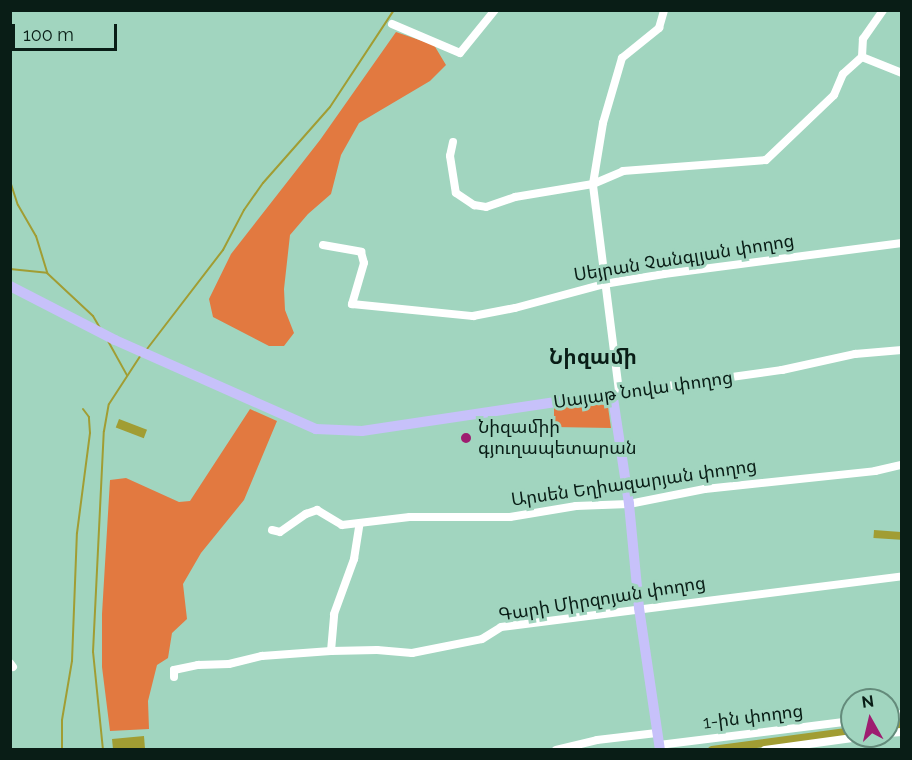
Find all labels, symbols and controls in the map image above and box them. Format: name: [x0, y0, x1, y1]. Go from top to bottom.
scale bar: [15, 12, 120, 50]
text: 100 m: [23, 24, 74, 45]
street label: Սեյրան Չանգլյան փողոց: [572, 230, 796, 286]
district label: Նիզամի: [549, 344, 637, 370]
street label: Սայաթ Նովա փողոց: [552, 367, 734, 413]
place label: Նիզամիի գյուղապետարան: [478, 417, 637, 460]
marker: Նիզամիի գյուղապետարան: [459, 431, 473, 445]
street label: Արսեն Եղիազարյան փողոց: [510, 455, 758, 511]
street label: Գարի Միրզոյան փողոց: [497, 572, 707, 626]
north arrow: [840, 688, 900, 748]
text: N: [860, 691, 875, 712]
street label: 1-ին փողոց: [702, 700, 804, 734]

